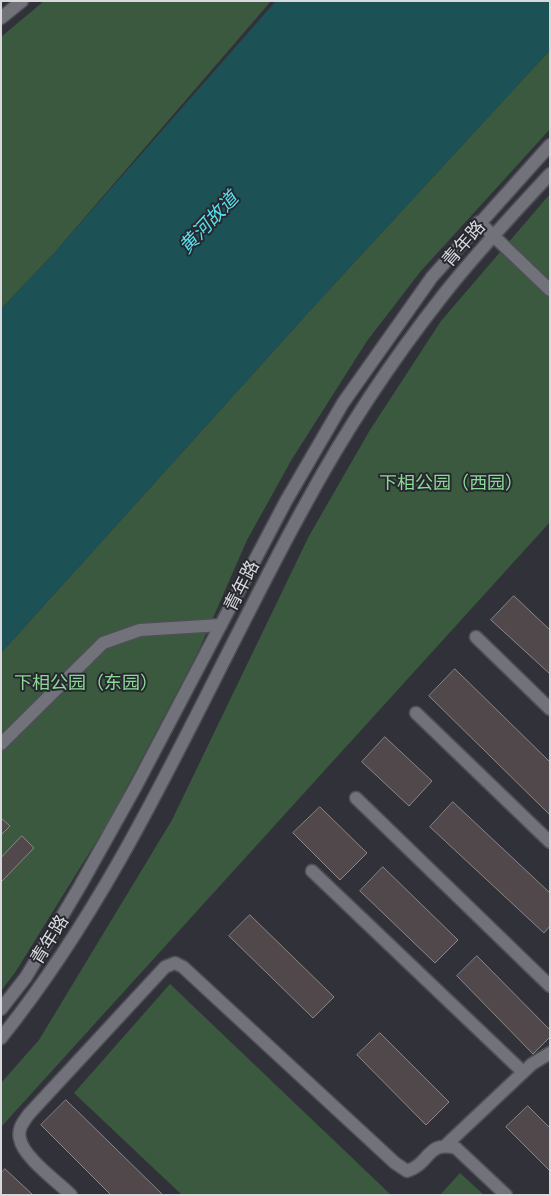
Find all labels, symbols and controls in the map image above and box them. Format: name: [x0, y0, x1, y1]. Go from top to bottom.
water label: 黄河故道: [175, 187, 243, 259]
street label: 青年路: [438, 217, 490, 271]
park label: 下相公园（西园）: [379, 473, 523, 495]
street label: 青年路: [220, 557, 264, 615]
park label: 下相公园（东园）: [14, 673, 158, 695]
street label: 青年路: [27, 911, 73, 969]

